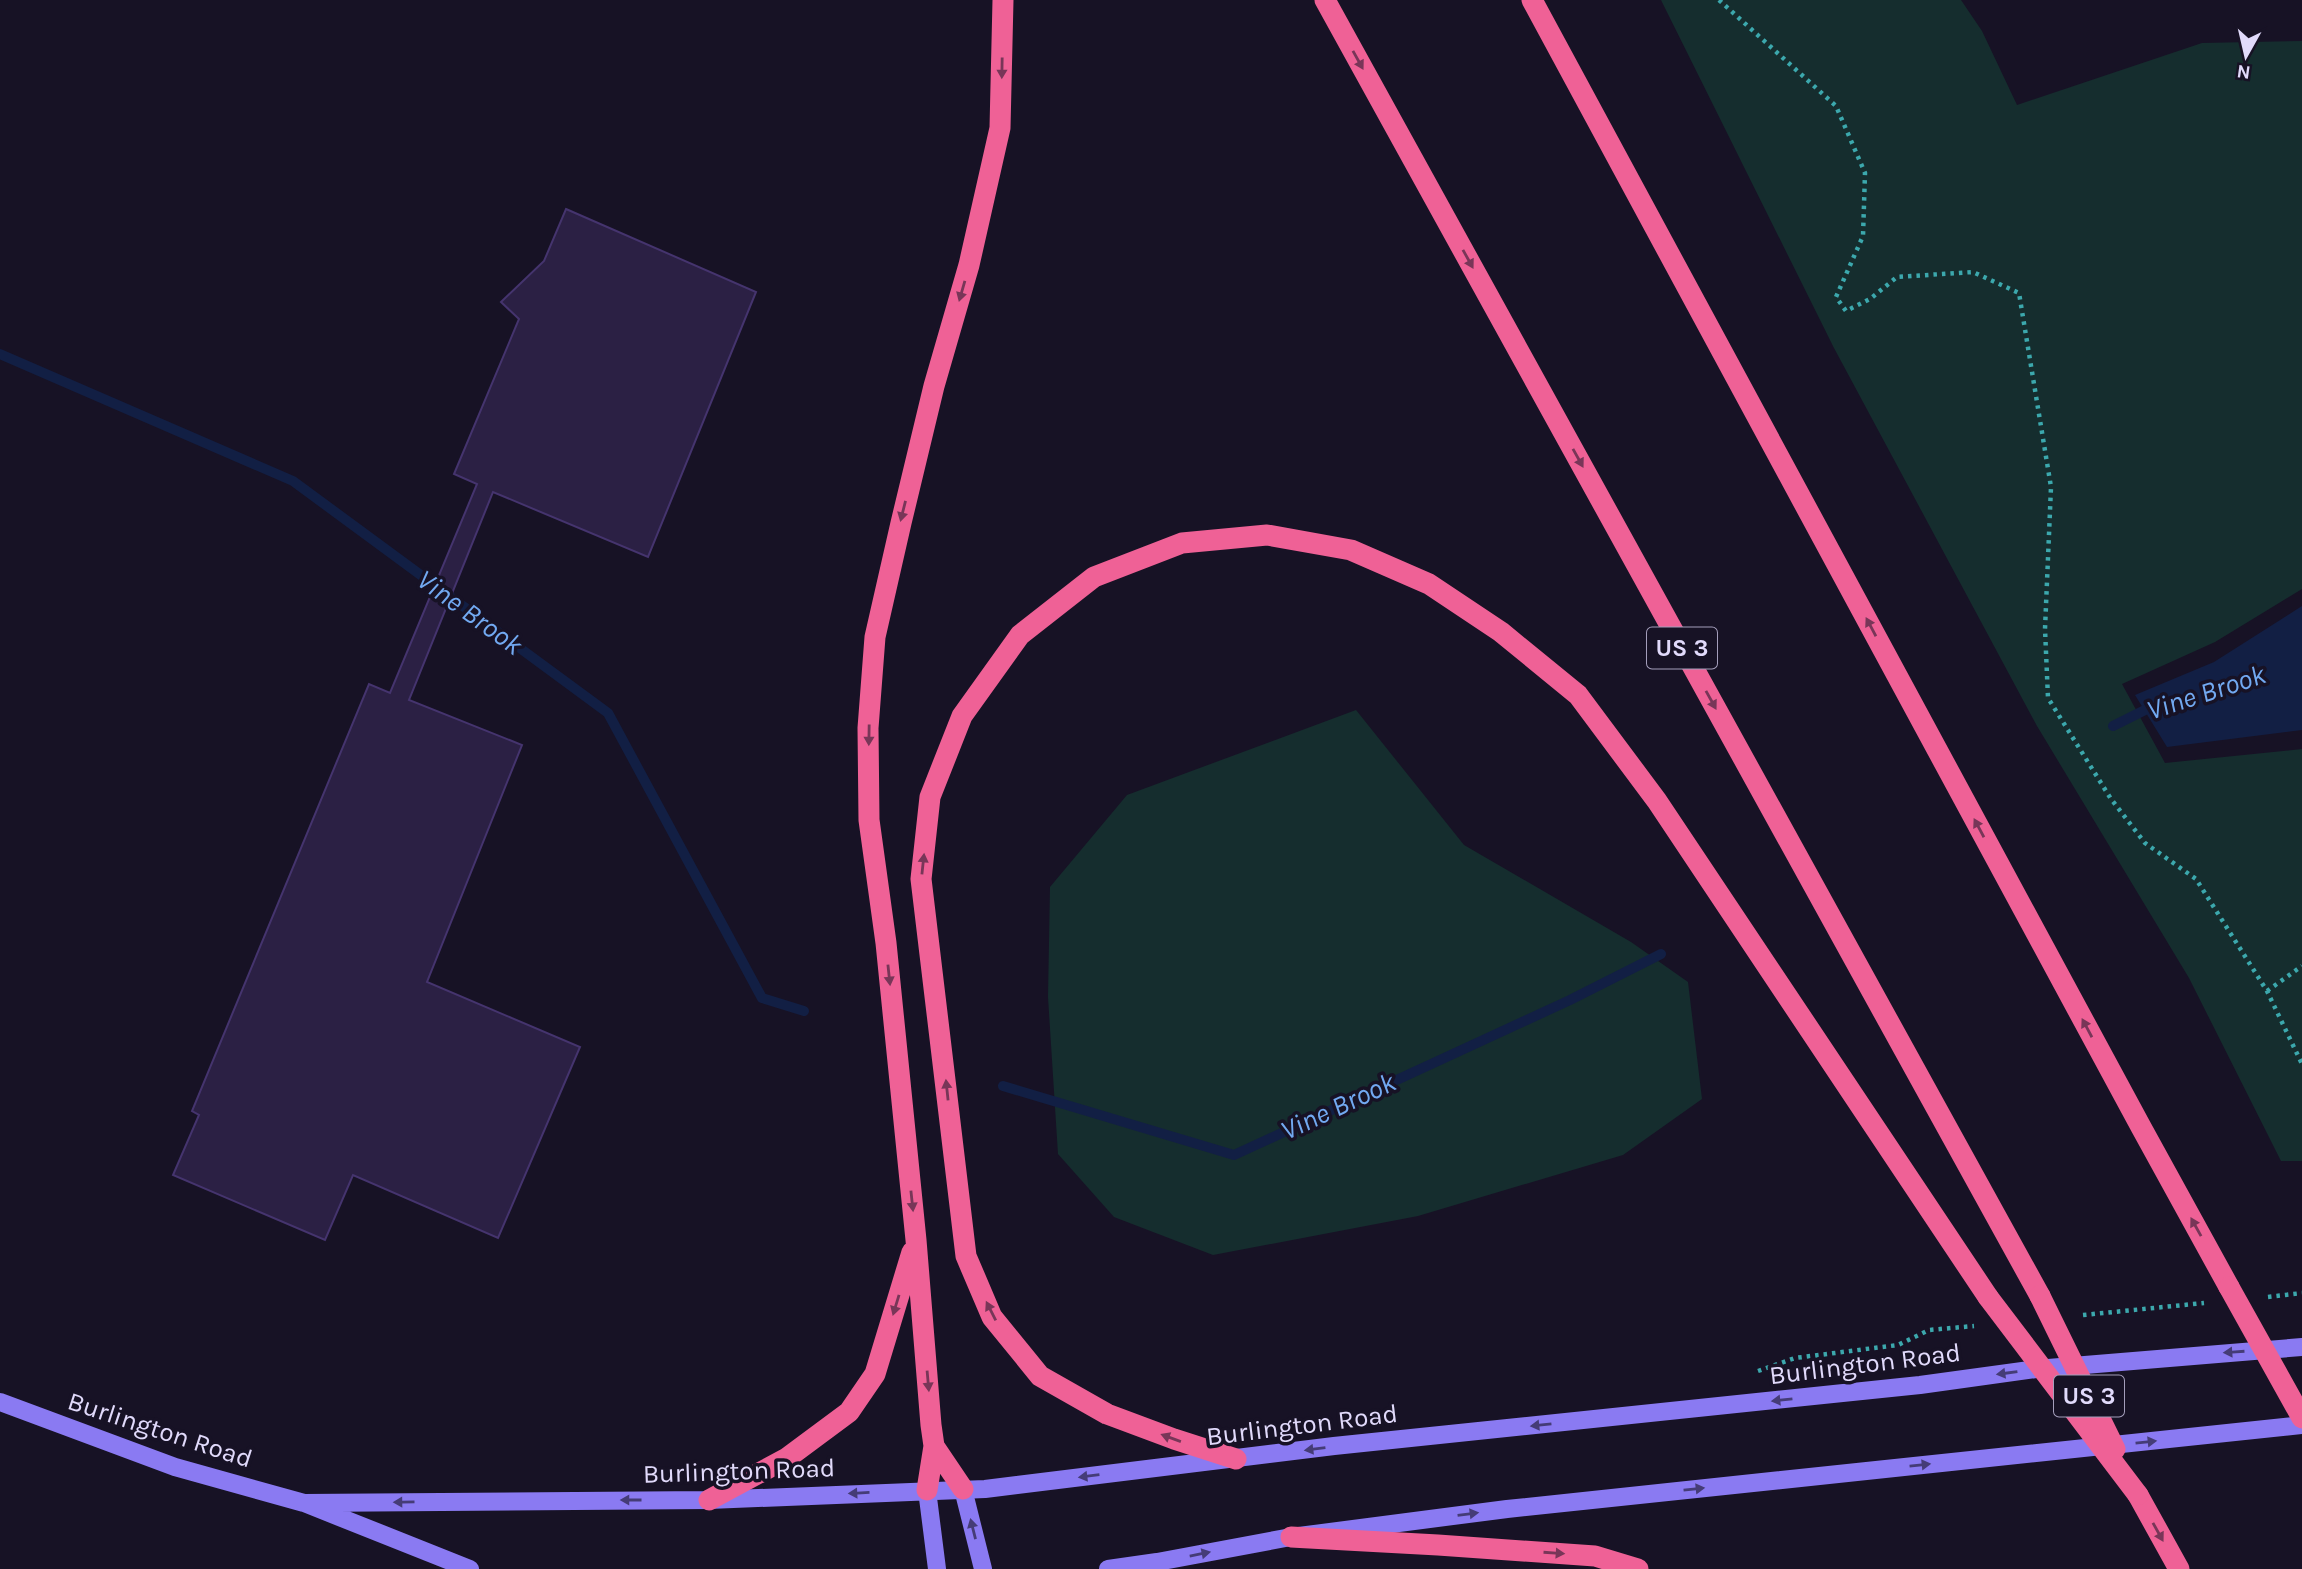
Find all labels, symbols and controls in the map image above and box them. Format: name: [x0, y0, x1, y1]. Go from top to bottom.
north arrow: [2211, 21, 2281, 91]
one-way arrow: [1352, 50, 1364, 69]
one-way arrow: [996, 57, 1007, 79]
text: N: [2235, 60, 2252, 84]
one-way arrow: [1462, 249, 1474, 269]
one-way arrow: [956, 281, 966, 302]
one-way arrow: [1572, 448, 1584, 468]
one-way arrow: [897, 500, 908, 522]
water label: Vine Brook: [411, 563, 530, 662]
one-way arrow: [1865, 618, 1877, 637]
road number: US 3: [1647, 628, 1717, 668]
water label: Vine Brook: [2142, 657, 2270, 727]
one-way arrow: [1705, 691, 1717, 710]
one-way arrow: [863, 724, 874, 746]
one-way arrow: [1973, 818, 1985, 837]
one-way arrow: [917, 853, 928, 875]
one-way arrow: [884, 964, 895, 986]
one-way arrow: [2081, 1018, 2093, 1038]
water label: Vine Brook: [1275, 1065, 1401, 1147]
one-way arrow: [942, 1079, 953, 1101]
one-way arrow: [907, 1190, 918, 1212]
one-way arrow: [2190, 1218, 2202, 1237]
one-way arrow: [890, 1295, 900, 1316]
one-way arrow: [985, 1301, 996, 1321]
street label: Burlington Road: [1768, 1337, 1962, 1391]
one-way arrow: [2223, 1347, 2245, 1358]
one-way arrow: [1996, 1368, 2018, 1379]
one-way arrow: [923, 1370, 934, 1392]
road number: US 3: [2054, 1376, 2124, 1416]
street label: Burlington Road: [64, 1386, 256, 1474]
one-way arrow: [1770, 1395, 1792, 1406]
street label: Burlington Road: [1205, 1398, 1399, 1452]
one-way arrow: [1530, 1420, 1552, 1431]
one-way arrow: [1161, 1432, 1182, 1443]
one-way arrow: [2136, 1436, 2158, 1447]
one-way arrow: [1304, 1443, 1326, 1454]
street label: Burlington Road: [642, 1452, 836, 1490]
one-way arrow: [1909, 1460, 1931, 1471]
one-way arrow: [1078, 1471, 1100, 1482]
one-way arrow: [1683, 1483, 1705, 1494]
one-way arrow: [847, 1488, 869, 1499]
one-way arrow: [620, 1495, 642, 1506]
one-way arrow: [393, 1496, 415, 1508]
one-way arrow: [1457, 1508, 1479, 1519]
one-way arrow: [967, 1518, 978, 1540]
one-way arrow: [2153, 1522, 2164, 1542]
one-way arrow: [1544, 1548, 1566, 1559]
one-way arrow: [1189, 1549, 1211, 1560]

